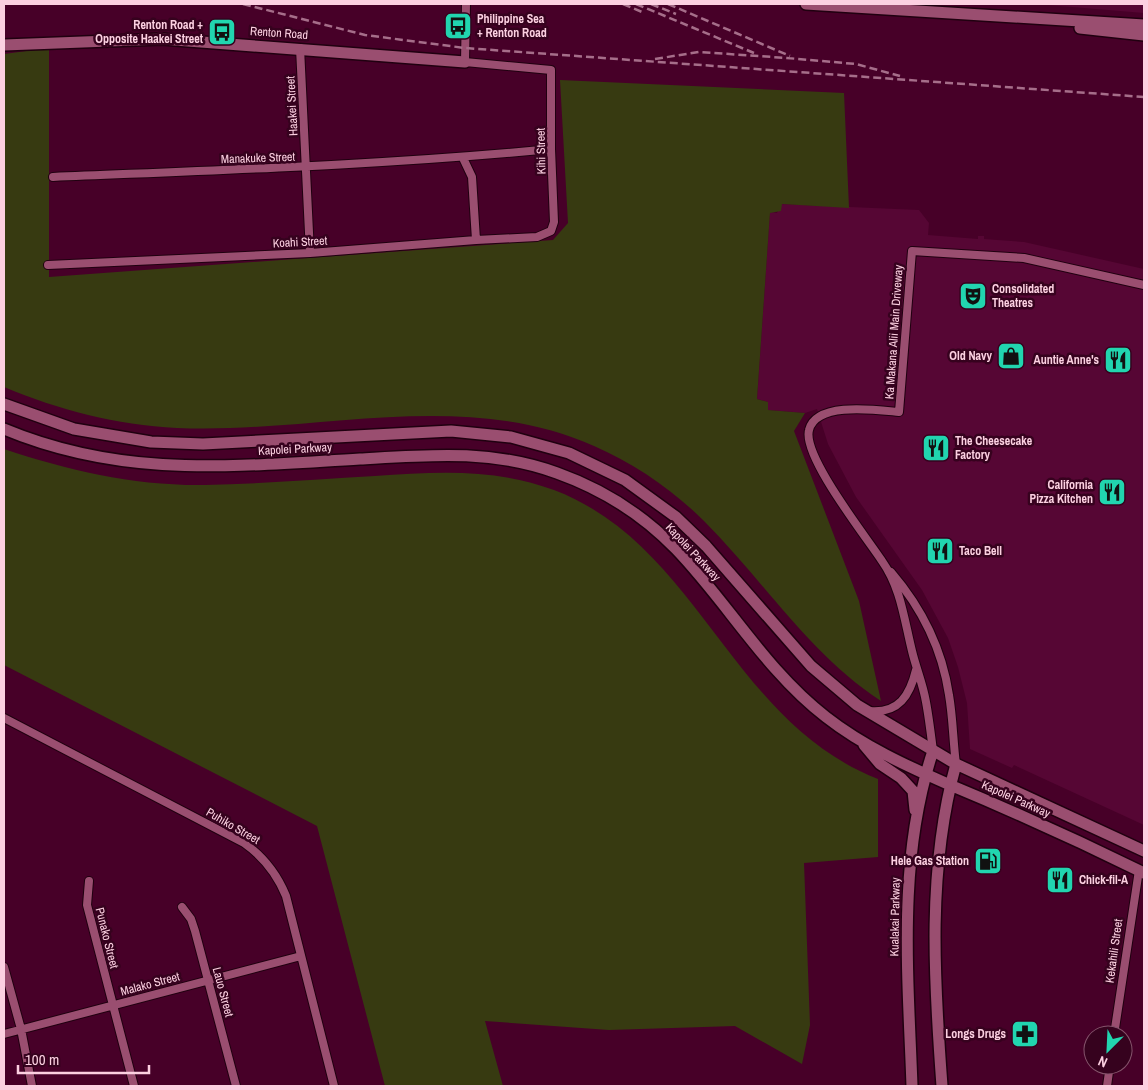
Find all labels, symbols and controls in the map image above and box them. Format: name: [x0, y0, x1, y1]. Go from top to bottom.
bus stop icon: Philippine Sea + Renton Road: [443, 11, 473, 41]
place label: Philippine Sea + Renton Road: [477, 11, 547, 41]
place label: Renton Road + Opposite Haakei Street: [95, 17, 204, 47]
bus stop icon: Renton Road + Opposite Haakei Street: [207, 17, 237, 47]
street label: Renton Road: [250, 23, 308, 43]
street label: Haakei Street: [282, 75, 302, 136]
street label: Kihi Street: [533, 127, 549, 174]
street label: Manakuke Street: [221, 149, 296, 167]
street label: Koahi Street: [272, 233, 328, 251]
street label: Ka Makana Alii Main Driveway: [881, 264, 907, 400]
theatre icon: Consolidated Theatres: [958, 281, 988, 311]
place label: Consolidated Theatres: [992, 281, 1054, 311]
shop icon: Old Navy: [996, 341, 1026, 371]
restaurant icon: Auntie Anne's: [1103, 345, 1133, 375]
place label: Old Navy: [949, 348, 993, 364]
place label: Auntie Anne's: [1034, 352, 1100, 368]
restaurant icon: The Cheesecake Factory: [921, 433, 951, 463]
place label: The Cheesecake Factory: [955, 433, 1033, 463]
street label: Kapolei Parkway: [258, 439, 332, 459]
place label: California Pizza Kitchen: [1030, 477, 1094, 507]
restaurant icon: California Pizza Kitchen: [1097, 477, 1127, 507]
street label: Kapolei Parkway: [662, 520, 724, 585]
restaurant icon: Taco Bell: [925, 536, 955, 566]
place label: Taco Bell: [959, 543, 1002, 559]
street label: Kapolei Parkway: [979, 777, 1053, 821]
street label: Puhiko Street: [203, 804, 263, 848]
fuel station icon: Hele Gas Station: [973, 846, 1003, 876]
place label: Hele Gas Station: [891, 853, 969, 869]
restaurant icon: Chick-fil-A: [1045, 865, 1075, 895]
place label: Chick-fil-A: [1079, 872, 1129, 888]
street label: Kualakai Parkway: [886, 877, 904, 957]
street label: Punako Street: [92, 906, 122, 970]
street label: Kekahili Street: [1102, 918, 1126, 984]
street label: Lauo Street: [209, 965, 237, 1019]
street label: Malako Street: [119, 968, 182, 1000]
pharmacy icon: Longs Drugs: [1010, 1019, 1040, 1049]
north arrow: [1083, 1025, 1133, 1075]
place label: Longs Drugs: [945, 1026, 1007, 1042]
scale bar: [18, 1042, 149, 1074]
text: 100 m: [25, 1049, 59, 1070]
text: N: [1095, 1052, 1110, 1072]

